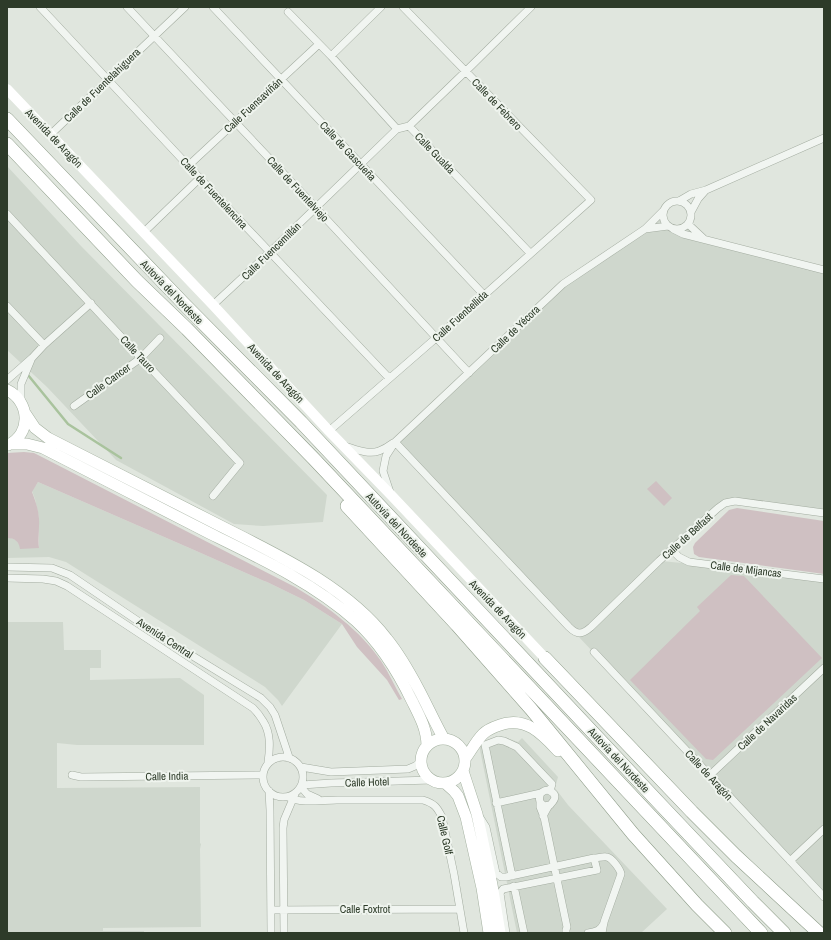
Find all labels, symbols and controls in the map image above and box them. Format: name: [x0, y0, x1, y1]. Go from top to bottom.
street label: Calle de Fuentelahiguera: [61, 45, 143, 125]
street label: Calle Fuensaviñán: [221, 74, 285, 136]
street label: Calle de Febrero: [469, 75, 525, 133]
street label: Avenida de Aragón: [22, 105, 86, 170]
street label: Calle de Gascueña: [317, 118, 379, 184]
street label: Calle Gualda: [412, 129, 458, 177]
street label: Calle de Fuentelviejo: [264, 153, 332, 225]
street label: Calle de Fuentelencina: [177, 154, 251, 232]
street label: Calle Fuencemillán: [238, 219, 304, 283]
street label: Autovía del Nordeste: [137, 256, 206, 327]
street label: Calle Fuenbellida: [429, 287, 491, 345]
street label: Calle de Yécora: [487, 302, 543, 356]
street label: Calle Tauro: [117, 333, 159, 375]
street label: Avenida de Aragón: [244, 339, 307, 406]
street label: Calle Cancer: [83, 360, 133, 402]
street label: Autovía del Nordeste: [362, 489, 431, 561]
street label: Calle de Belfast: [659, 509, 716, 562]
street label: Calle de Mijancas: [710, 558, 783, 580]
street label: Avenida de Aragón: [466, 576, 530, 641]
street label: Avenida Central: [133, 614, 196, 661]
street label: Calle de Navaridas: [734, 690, 800, 753]
street label: Autovía del Nordeste: [584, 724, 653, 796]
street label: Calle de Aragón: [682, 747, 736, 803]
street label: Calle India: [145, 769, 189, 783]
street label: Calle Hotel: [345, 774, 389, 790]
street label: Calle Golf: [434, 814, 456, 856]
street label: Calle Foxtrot: [340, 902, 391, 916]

